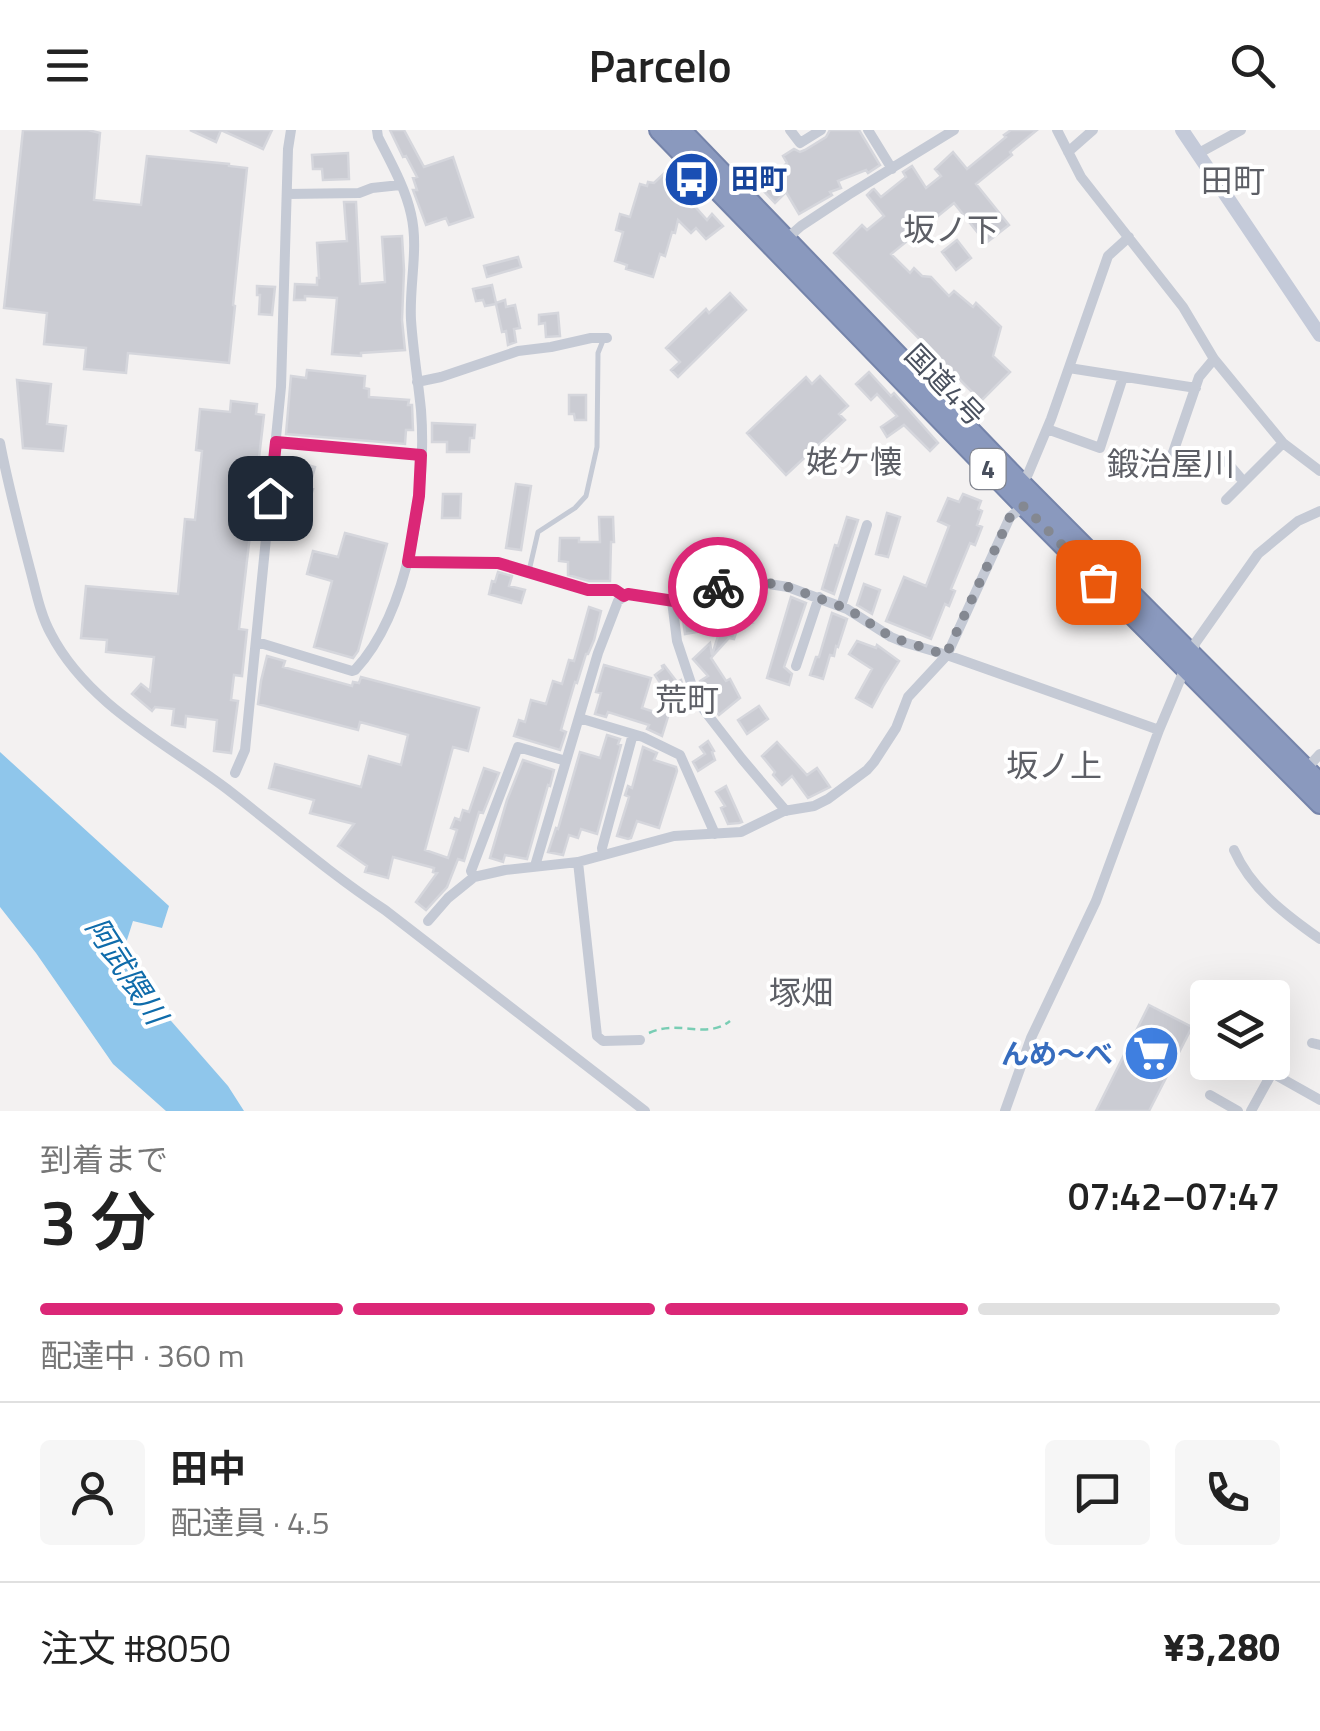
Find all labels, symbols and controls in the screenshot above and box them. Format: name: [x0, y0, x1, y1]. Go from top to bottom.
text: Parcelo: [588, 31, 732, 99]
icon: menu: [40, 38, 95, 93]
icon: search: [1225, 38, 1280, 93]
bus stop icon: 田町: [662, 149, 722, 209]
district label: 田町: [1201, 156, 1265, 204]
place label: 田町: [731, 157, 787, 200]
district label: 坂ノ下: [903, 205, 999, 253]
street label: 国道4号: [895, 334, 995, 435]
district label: 姥ケ懐: [806, 437, 902, 485]
district label: 鍛治屋川: [1107, 439, 1235, 487]
road number: 4: [970, 449, 1006, 489]
pin: [228, 456, 313, 541]
icon: home: [243, 471, 298, 526]
courier: [668, 537, 768, 637]
pin: [1056, 540, 1141, 625]
icon: bag: [1071, 555, 1126, 610]
icon: bike: [691, 560, 746, 615]
district label: 荒町: [655, 675, 719, 723]
district label: 坂ノ上: [1006, 741, 1102, 789]
water label: 阿武隈川: [75, 908, 180, 1036]
district label: 塚畑: [769, 968, 833, 1016]
map controls: [1190, 980, 1290, 1080]
button: layers: [1190, 980, 1290, 1080]
supermarket icon: んめ～べ: [1122, 1024, 1182, 1084]
place label: んめ～べ: [1001, 1032, 1113, 1075]
text: 到着まで: [40, 1135, 168, 1183]
text: 07:42–07:47: [1068, 1167, 1280, 1225]
text: 3 分: [40, 1171, 156, 1270]
text: 配達中 · 360 m: [40, 1331, 245, 1379]
text: 田中: [170, 1439, 246, 1497]
button: person: [40, 1440, 145, 1545]
button: chat: [1045, 1440, 1150, 1545]
button: phone: [1175, 1440, 1280, 1545]
text: 配達員 · 4.5: [170, 1498, 330, 1546]
text: ¥3,280: [1164, 1618, 1280, 1676]
text: 注文 #8050: [40, 1619, 231, 1677]

